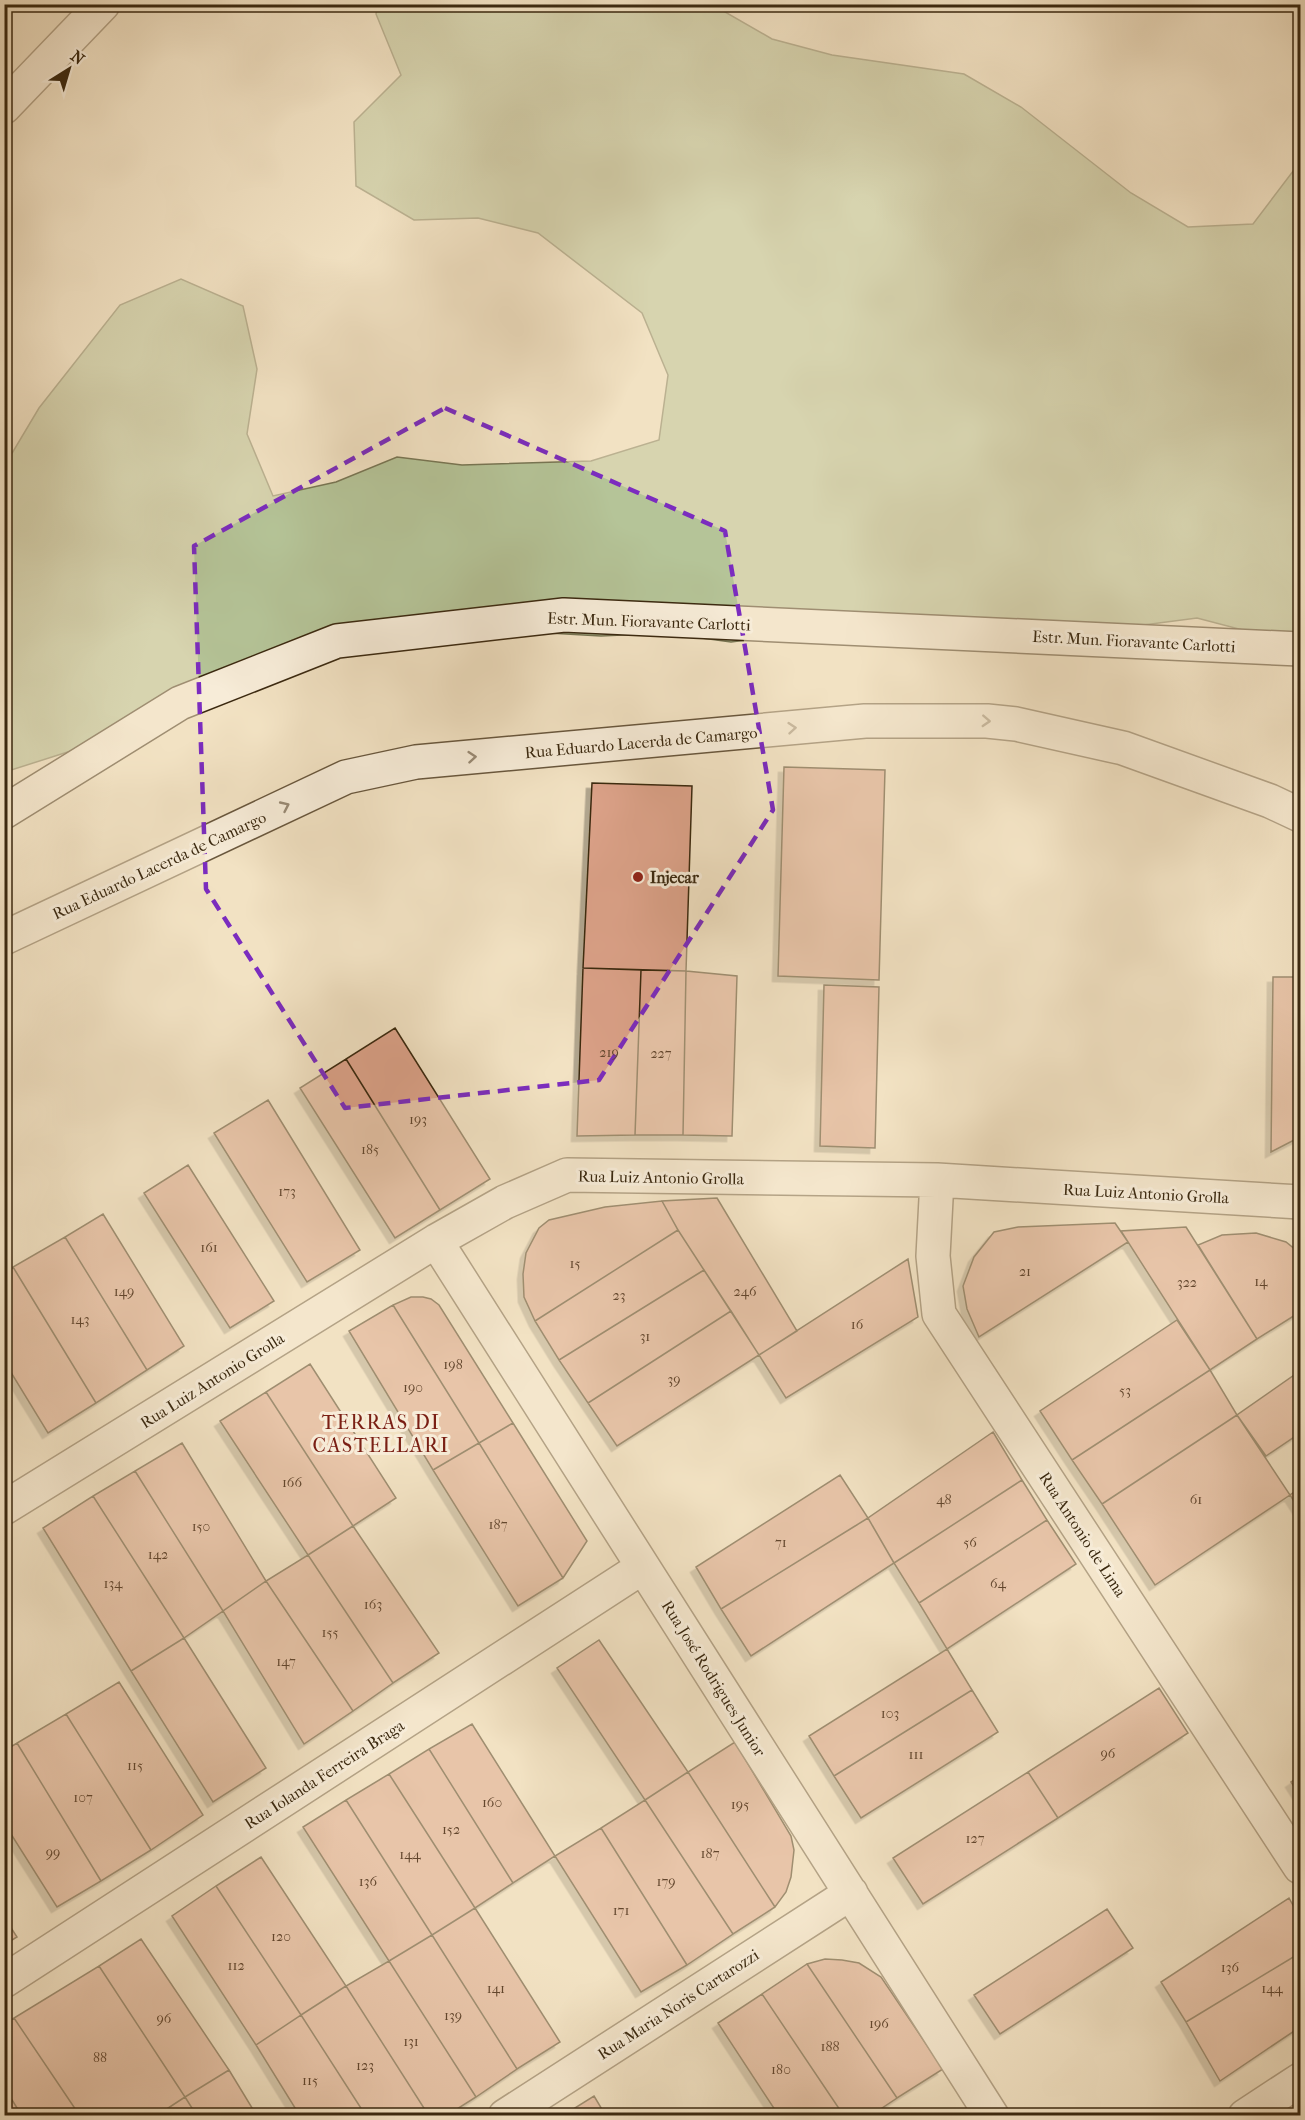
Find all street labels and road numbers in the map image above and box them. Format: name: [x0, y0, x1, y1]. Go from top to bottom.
street label: Estr. Mun. Fioravante Carlotti: [547, 608, 751, 635]
street label: Estr. Mun. Fioravante Carlotti: [1032, 627, 1236, 656]
street label: Rua Eduardo Lacerda de Camargo: [524, 723, 758, 762]
street label: Rua Eduardo Lacerda de Camargo: [49, 808, 269, 923]
street label: Rua Luiz Antonio Grolla: [578, 1167, 745, 1188]
street label: Rua Luiz Antonio Grolla: [1063, 1180, 1230, 1207]
street label: Rua Luiz Antonio Grolla: [137, 1328, 288, 1432]
street label: Rua Antonio de Lima: [1035, 1468, 1130, 1601]
street label: Rua José Rodrigues Junior: [658, 1597, 770, 1760]
street label: Rua Iolanda Ferreira Braga: [241, 1715, 408, 1833]
street label: Rua Maria Noris Cartarozzi: [594, 1945, 763, 2064]

